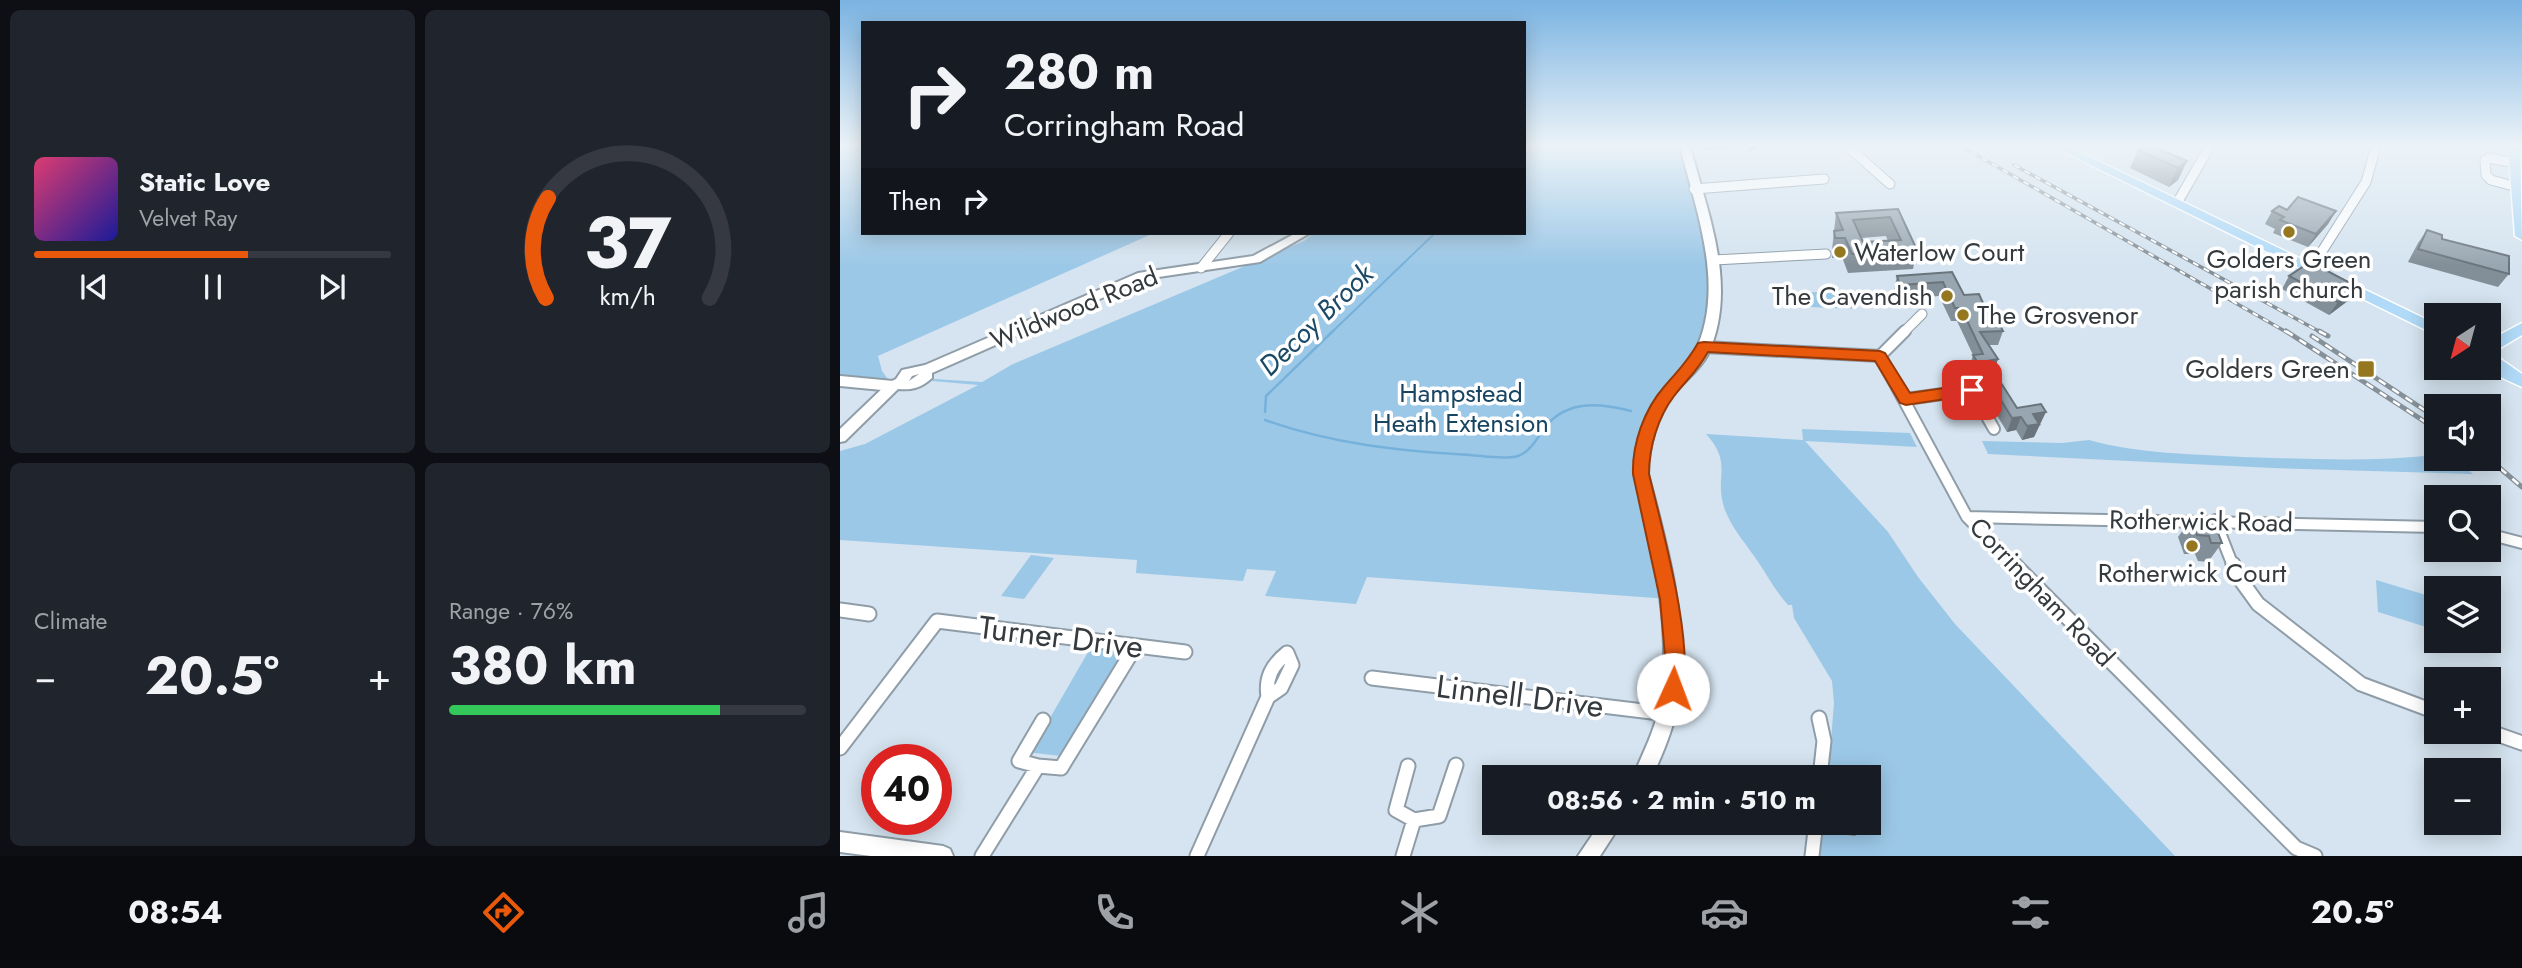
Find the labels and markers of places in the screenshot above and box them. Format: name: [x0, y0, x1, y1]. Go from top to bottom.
marker: Golders Green parish church: [2281, 224, 2297, 240]
place label: Waterlow Court: [1854, 233, 2025, 271]
place label: Golders Green parish church: [2207, 240, 2371, 308]
marker: Waterlow Court: [1832, 244, 1848, 260]
place label: The Cavendish: [1772, 277, 1933, 315]
marker: The Cavendish: [1939, 288, 1955, 304]
place label: The Grosvenor: [1977, 296, 2138, 334]
marker: The Grosvenor: [1955, 307, 1971, 323]
place label: Golders Green: [2185, 350, 2350, 388]
marker: Golders Green: [2356, 359, 2376, 379]
pin: [1942, 360, 2002, 420]
marker: Rotherwick Court: [2184, 538, 2200, 554]
place label: Rotherwick Court: [2098, 554, 2287, 592]

